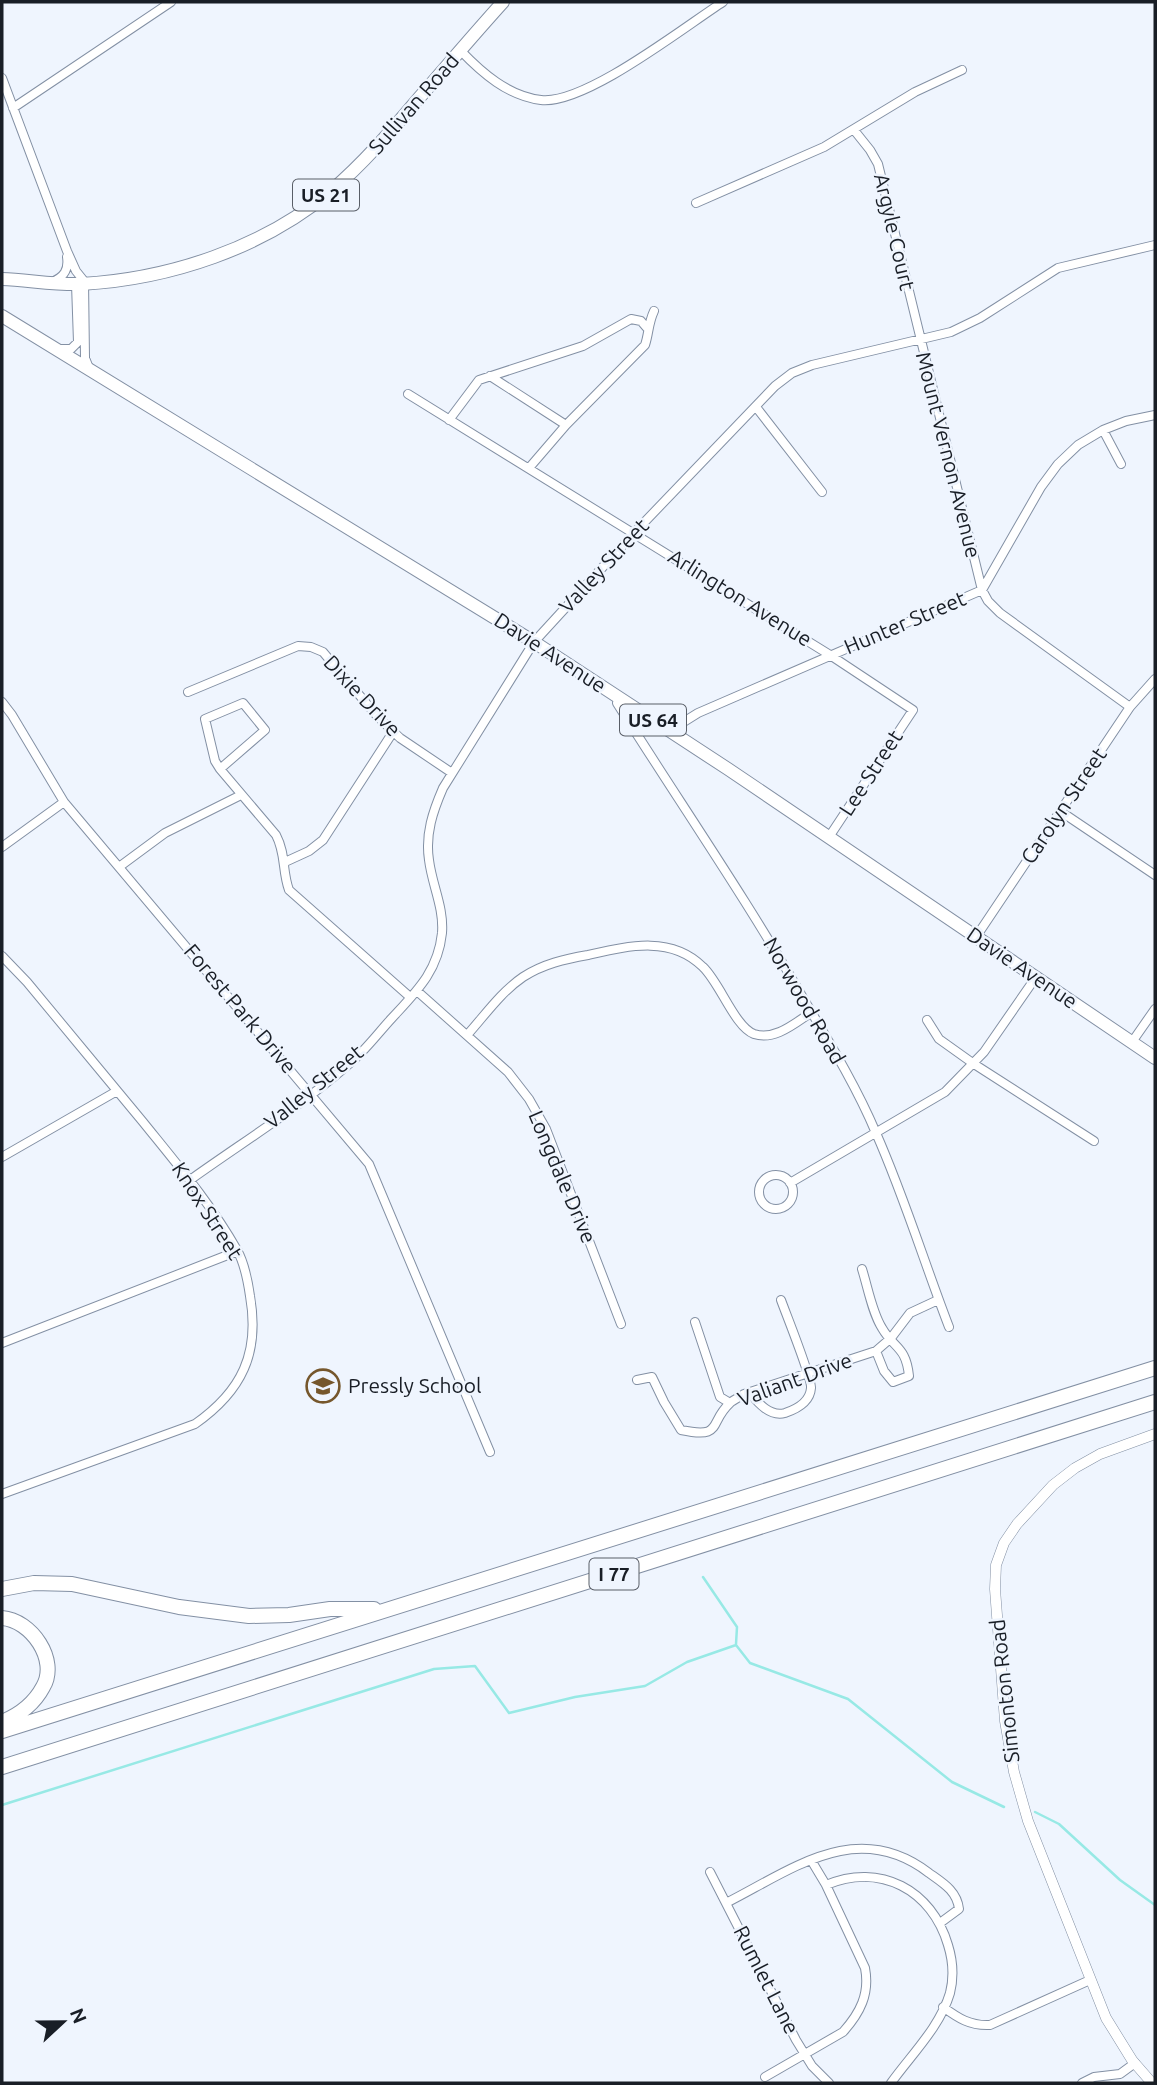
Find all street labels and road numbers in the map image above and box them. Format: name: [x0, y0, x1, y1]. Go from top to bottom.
street label: Sullivan Road: [363, 48, 463, 158]
street label: Argyle Court: [870, 171, 920, 292]
road number: US 21: [293, 180, 359, 210]
street label: Mount Vernon Avenue: [912, 349, 986, 560]
street label: Valley Street: [554, 513, 653, 617]
street label: Arlington Avenue: [664, 543, 817, 651]
street label: Hunter Street: [840, 586, 969, 658]
street label: Davie Avenue: [490, 607, 611, 697]
street label: Dixie Drive: [319, 650, 406, 741]
road number: US 64: [620, 705, 686, 736]
street label: Lee Street: [834, 725, 907, 820]
street label: Carolyn Street: [1015, 743, 1111, 868]
street label: Davie Avenue: [963, 921, 1082, 1013]
street label: Norwood Road: [759, 933, 851, 1068]
street label: Forest Park Drive: [180, 939, 302, 1078]
street label: Valley Street: [259, 1039, 368, 1133]
street label: Longdale Drive: [524, 1107, 602, 1247]
street label: Knox Street: [168, 1157, 248, 1263]
street label: Valiant Drive: [734, 1347, 855, 1411]
road number: I 77: [590, 1558, 638, 1590]
street label: Simonton Road: [985, 1618, 1023, 1764]
street label: Rumlet Lane: [729, 1921, 804, 2038]

